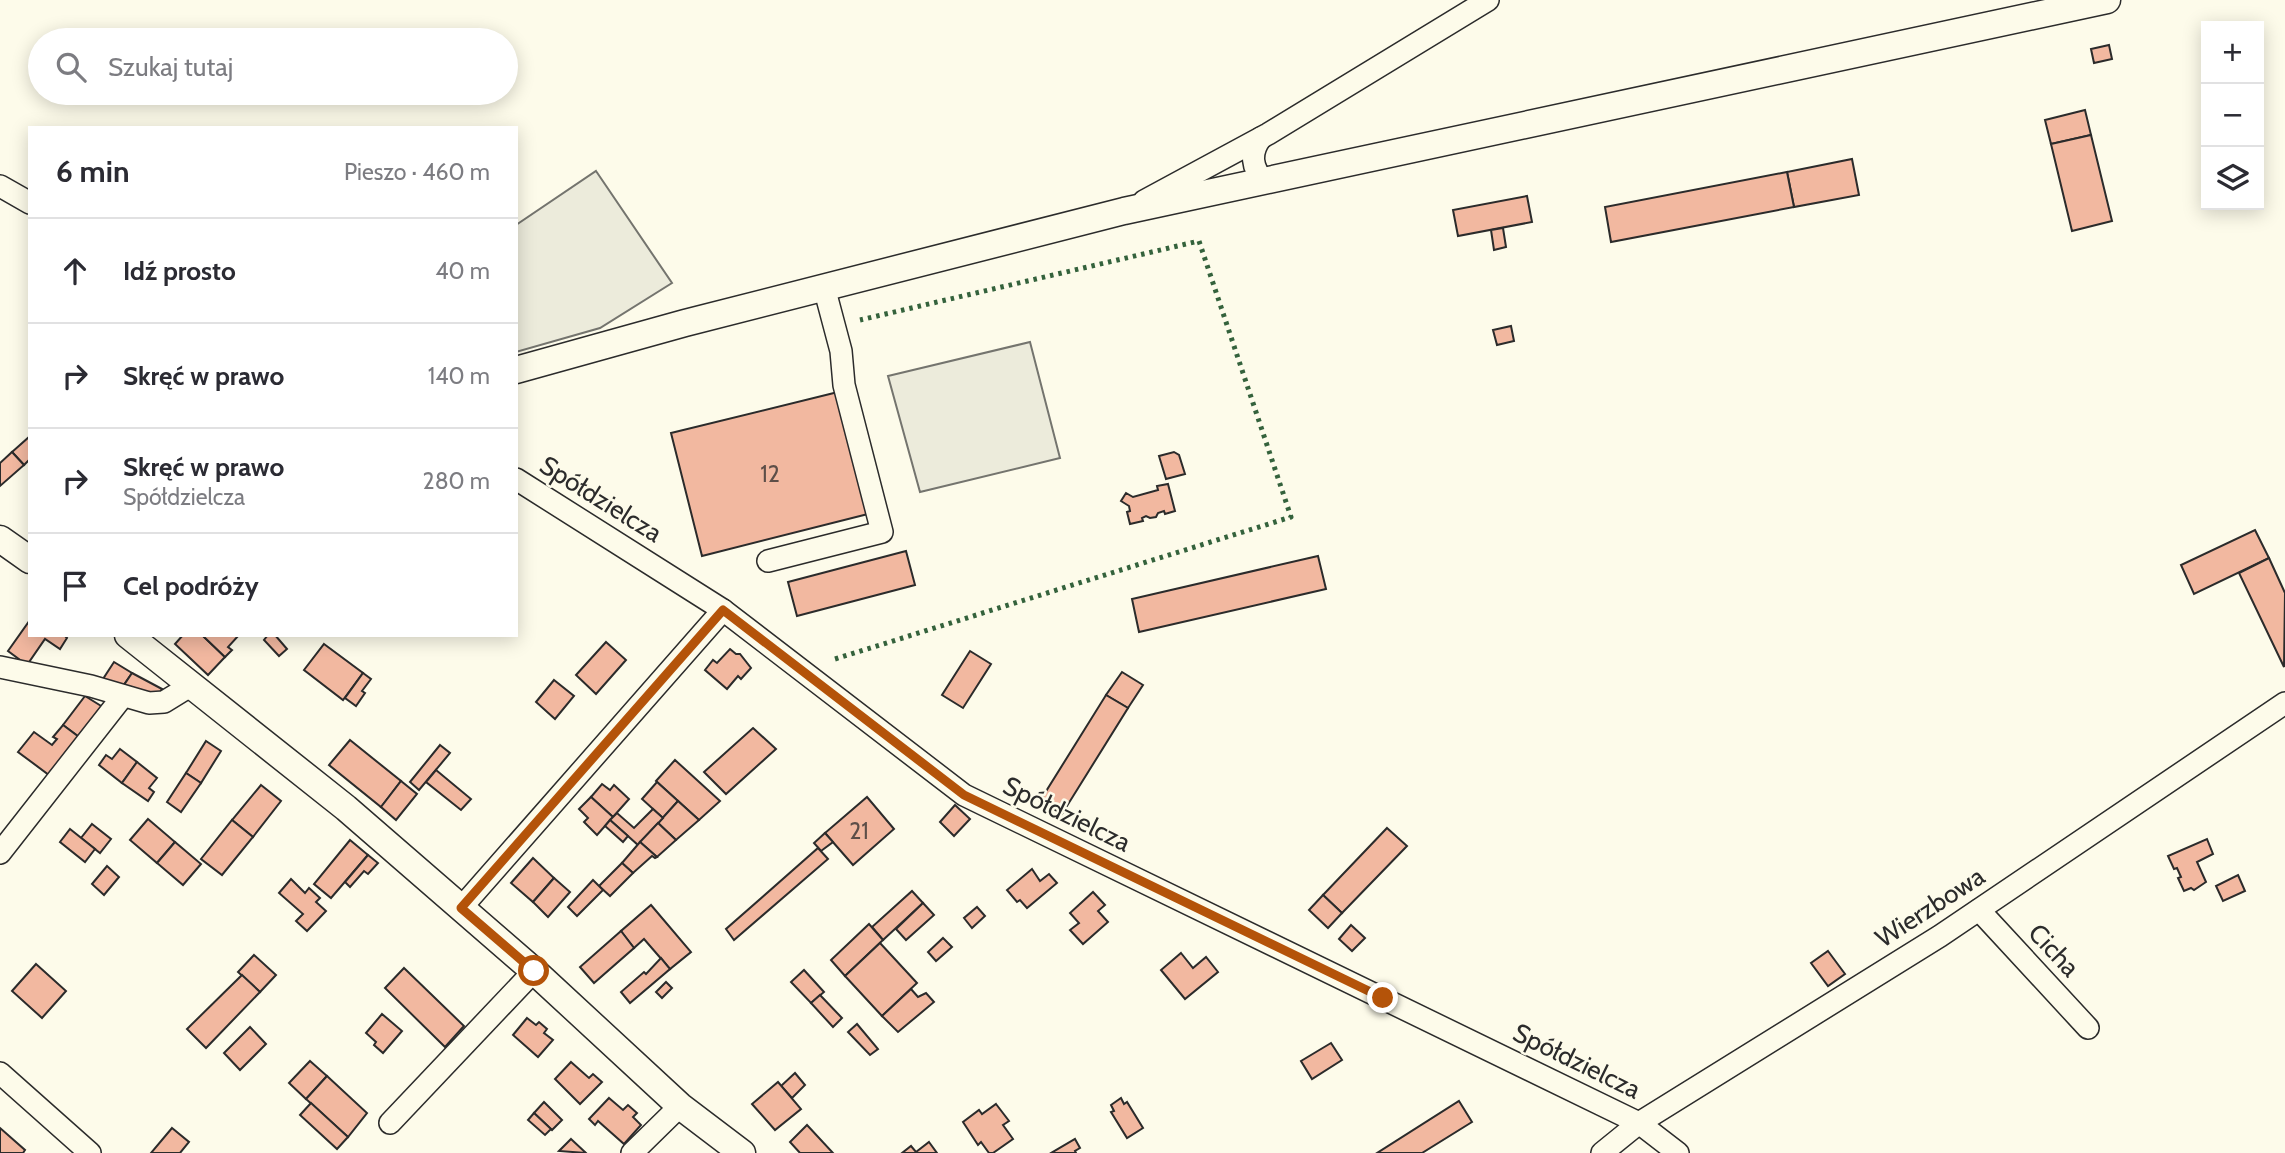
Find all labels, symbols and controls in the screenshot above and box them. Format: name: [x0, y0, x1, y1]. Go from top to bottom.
map controls: [2201, 21, 2264, 210]
button: +: [2201, 21, 2264, 84]
search box: [28, 28, 518, 105]
icon: search: [52, 48, 90, 86]
text: Szukaj tutaj: [108, 51, 233, 83]
button: −: [2201, 84, 2264, 147]
button: layers: [2201, 147, 2264, 210]
text: 6 min: [56, 153, 129, 190]
text: Pieszo · 460 m: [344, 158, 490, 186]
icon: ahead: [56, 252, 94, 290]
text: Idź prosto: [123, 255, 236, 287]
text: 40 m: [435, 257, 490, 285]
icon: right: [56, 357, 94, 395]
text: Skręć w prawo: [123, 360, 284, 392]
text: 140 m: [428, 362, 490, 390]
street label: Spółdzielcza: [534, 449, 668, 549]
text: Skręć w prawo: [123, 451, 284, 483]
house number: 12: [760, 460, 780, 488]
icon: right: [56, 462, 94, 500]
text: 280 m: [423, 467, 490, 495]
text: Spółdzielcza: [123, 483, 245, 511]
icon: arrive: [56, 567, 94, 605]
text: Cel podróży: [123, 570, 259, 602]
street label: Spółdzielcza: [998, 769, 1136, 859]
house number: 21: [849, 817, 869, 845]
street label: Wierzbowa: [1869, 860, 1991, 954]
street label: Cicha: [2022, 917, 2087, 983]
route start: [518, 955, 549, 986]
route end: [1367, 982, 1398, 1013]
street label: Spółdzielcza: [1508, 1016, 1646, 1106]

